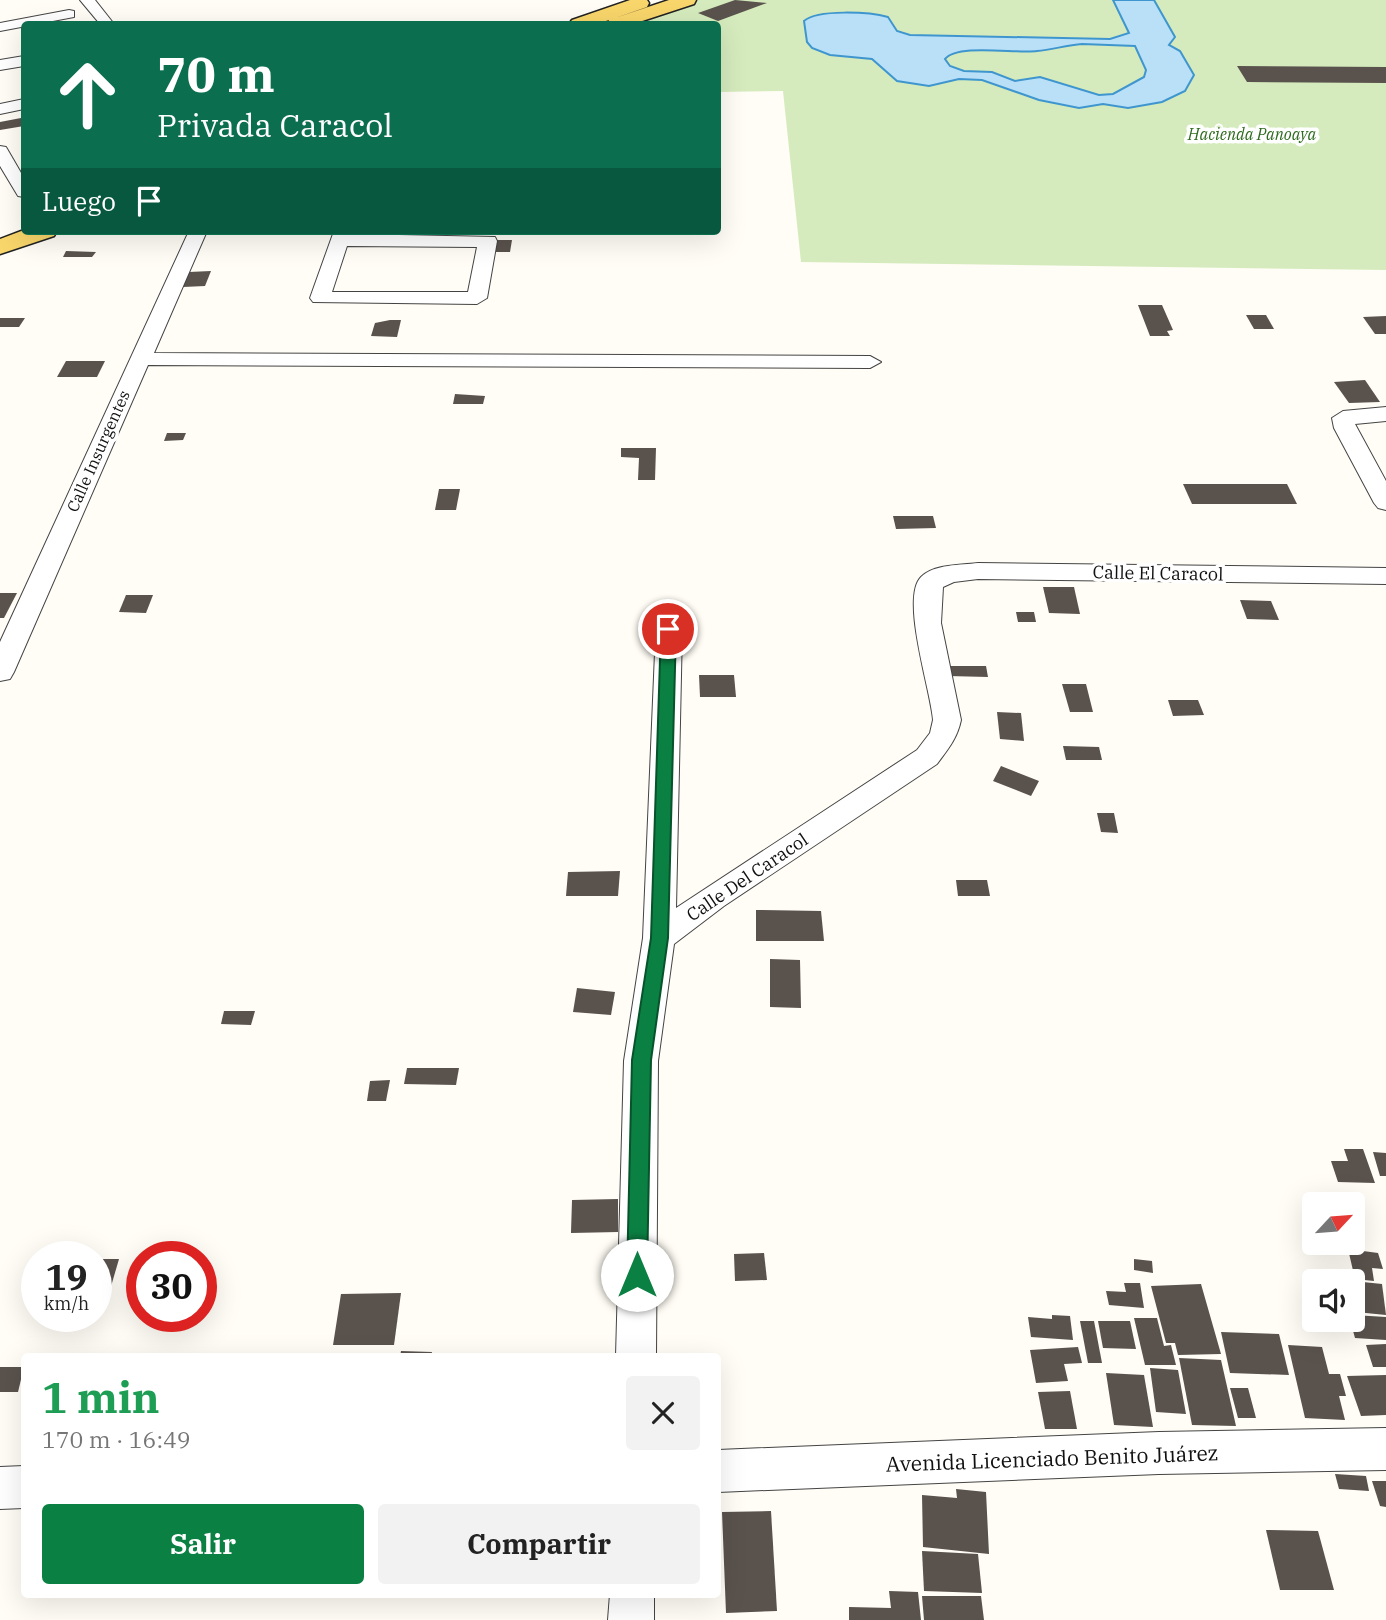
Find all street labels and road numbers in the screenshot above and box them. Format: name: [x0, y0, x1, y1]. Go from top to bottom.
street label: Calle Insurgentes: [62, 387, 134, 515]
street label: Calle El Caracol: [1092, 560, 1224, 586]
street label: Calle Del Caracol: [682, 828, 812, 926]
street label: Avenida Licenciado Benito Juárez: [885, 1438, 1219, 1478]

